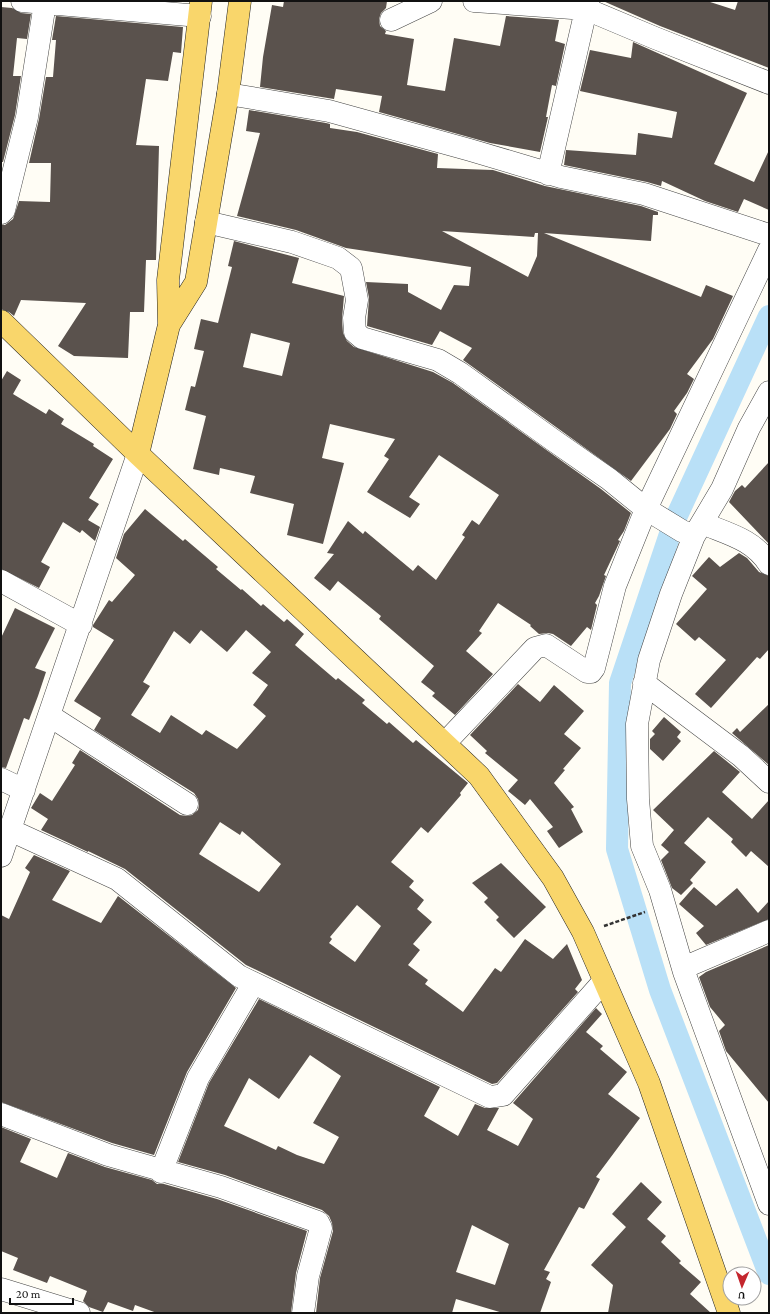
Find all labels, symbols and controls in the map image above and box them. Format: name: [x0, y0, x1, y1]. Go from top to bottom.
north arrow: [722, 1266, 762, 1306]
scale bar: [10, 1280, 73, 1306]
text: 20 m: [16, 1287, 41, 1301]
text: U: [737, 1290, 746, 1302]

